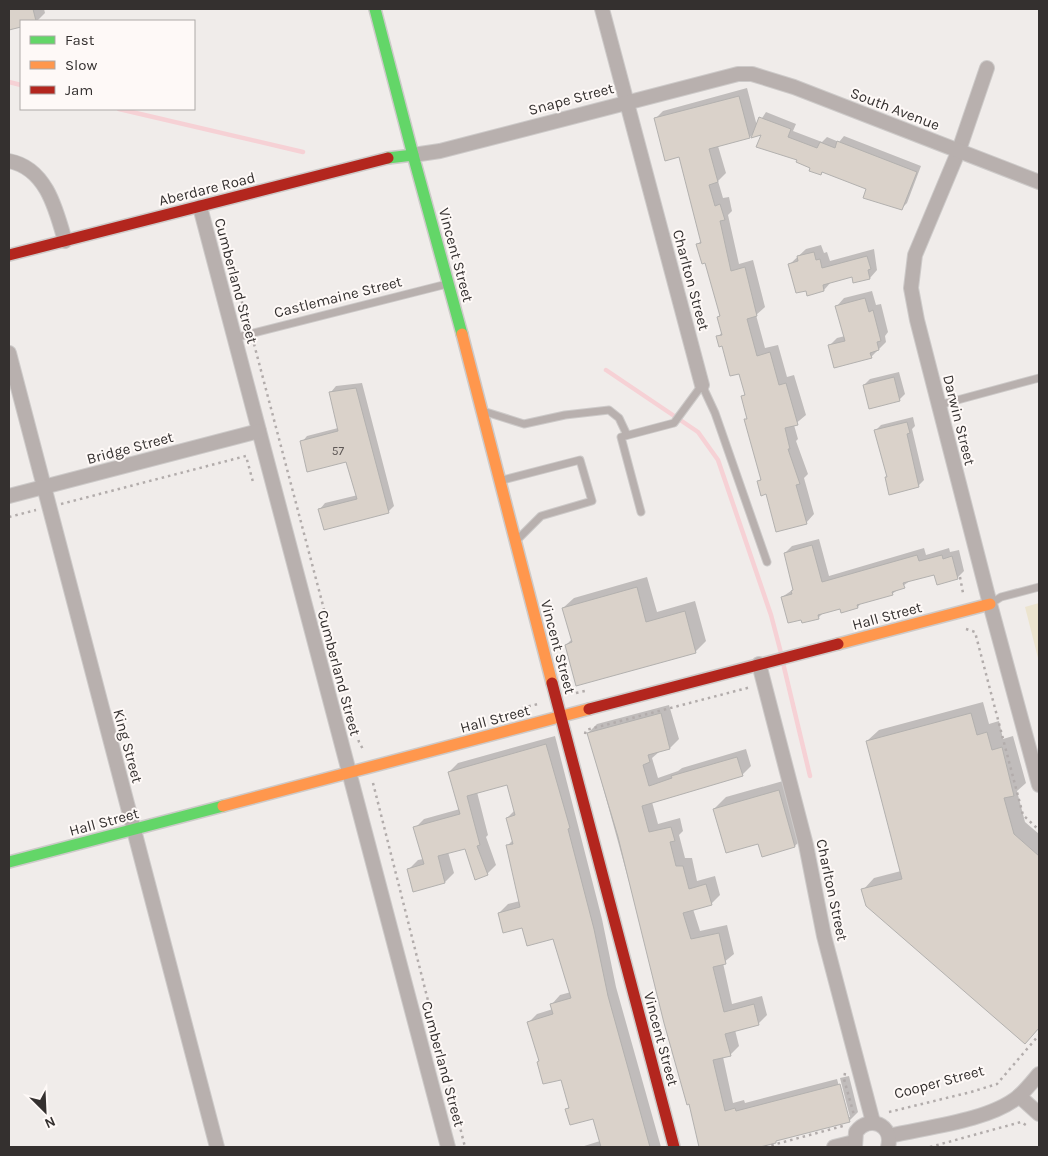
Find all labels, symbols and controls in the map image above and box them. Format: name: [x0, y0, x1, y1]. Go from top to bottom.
legend: [20, 20, 195, 110]
text: Fast: [65, 31, 95, 49]
text: Slow: [65, 56, 97, 74]
street label: Snape Street: [526, 79, 616, 119]
text: Jam: [65, 81, 93, 99]
street label: South Avenue: [848, 84, 942, 134]
street label: Aberdare Road: [157, 168, 257, 210]
street label: Vincent Street: [435, 206, 477, 304]
street label: Cumberland Street: [211, 216, 262, 346]
street label: Charlton Street: [669, 228, 713, 333]
street label: Castlemaine Street: [272, 272, 404, 322]
street label: Darwin Street: [939, 373, 979, 467]
street label: Bridge Street: [85, 428, 176, 468]
house number: 57: [332, 444, 345, 458]
street label: Vincent Street: [537, 598, 579, 696]
street label: Hall Street: [850, 598, 924, 634]
street label: Cumberland Street: [314, 608, 365, 738]
street label: Hall Street: [458, 701, 532, 737]
street label: King Street: [109, 707, 147, 785]
street label: Hall Street: [67, 804, 141, 840]
street label: Charlton Street: [812, 837, 852, 943]
street label: Vincent Street: [640, 990, 682, 1088]
street label: Cumberland Street: [418, 999, 469, 1129]
street label: Cooper Street: [892, 1061, 986, 1103]
north arrow: [20, 1086, 70, 1136]
text: N: [42, 1113, 58, 1132]

